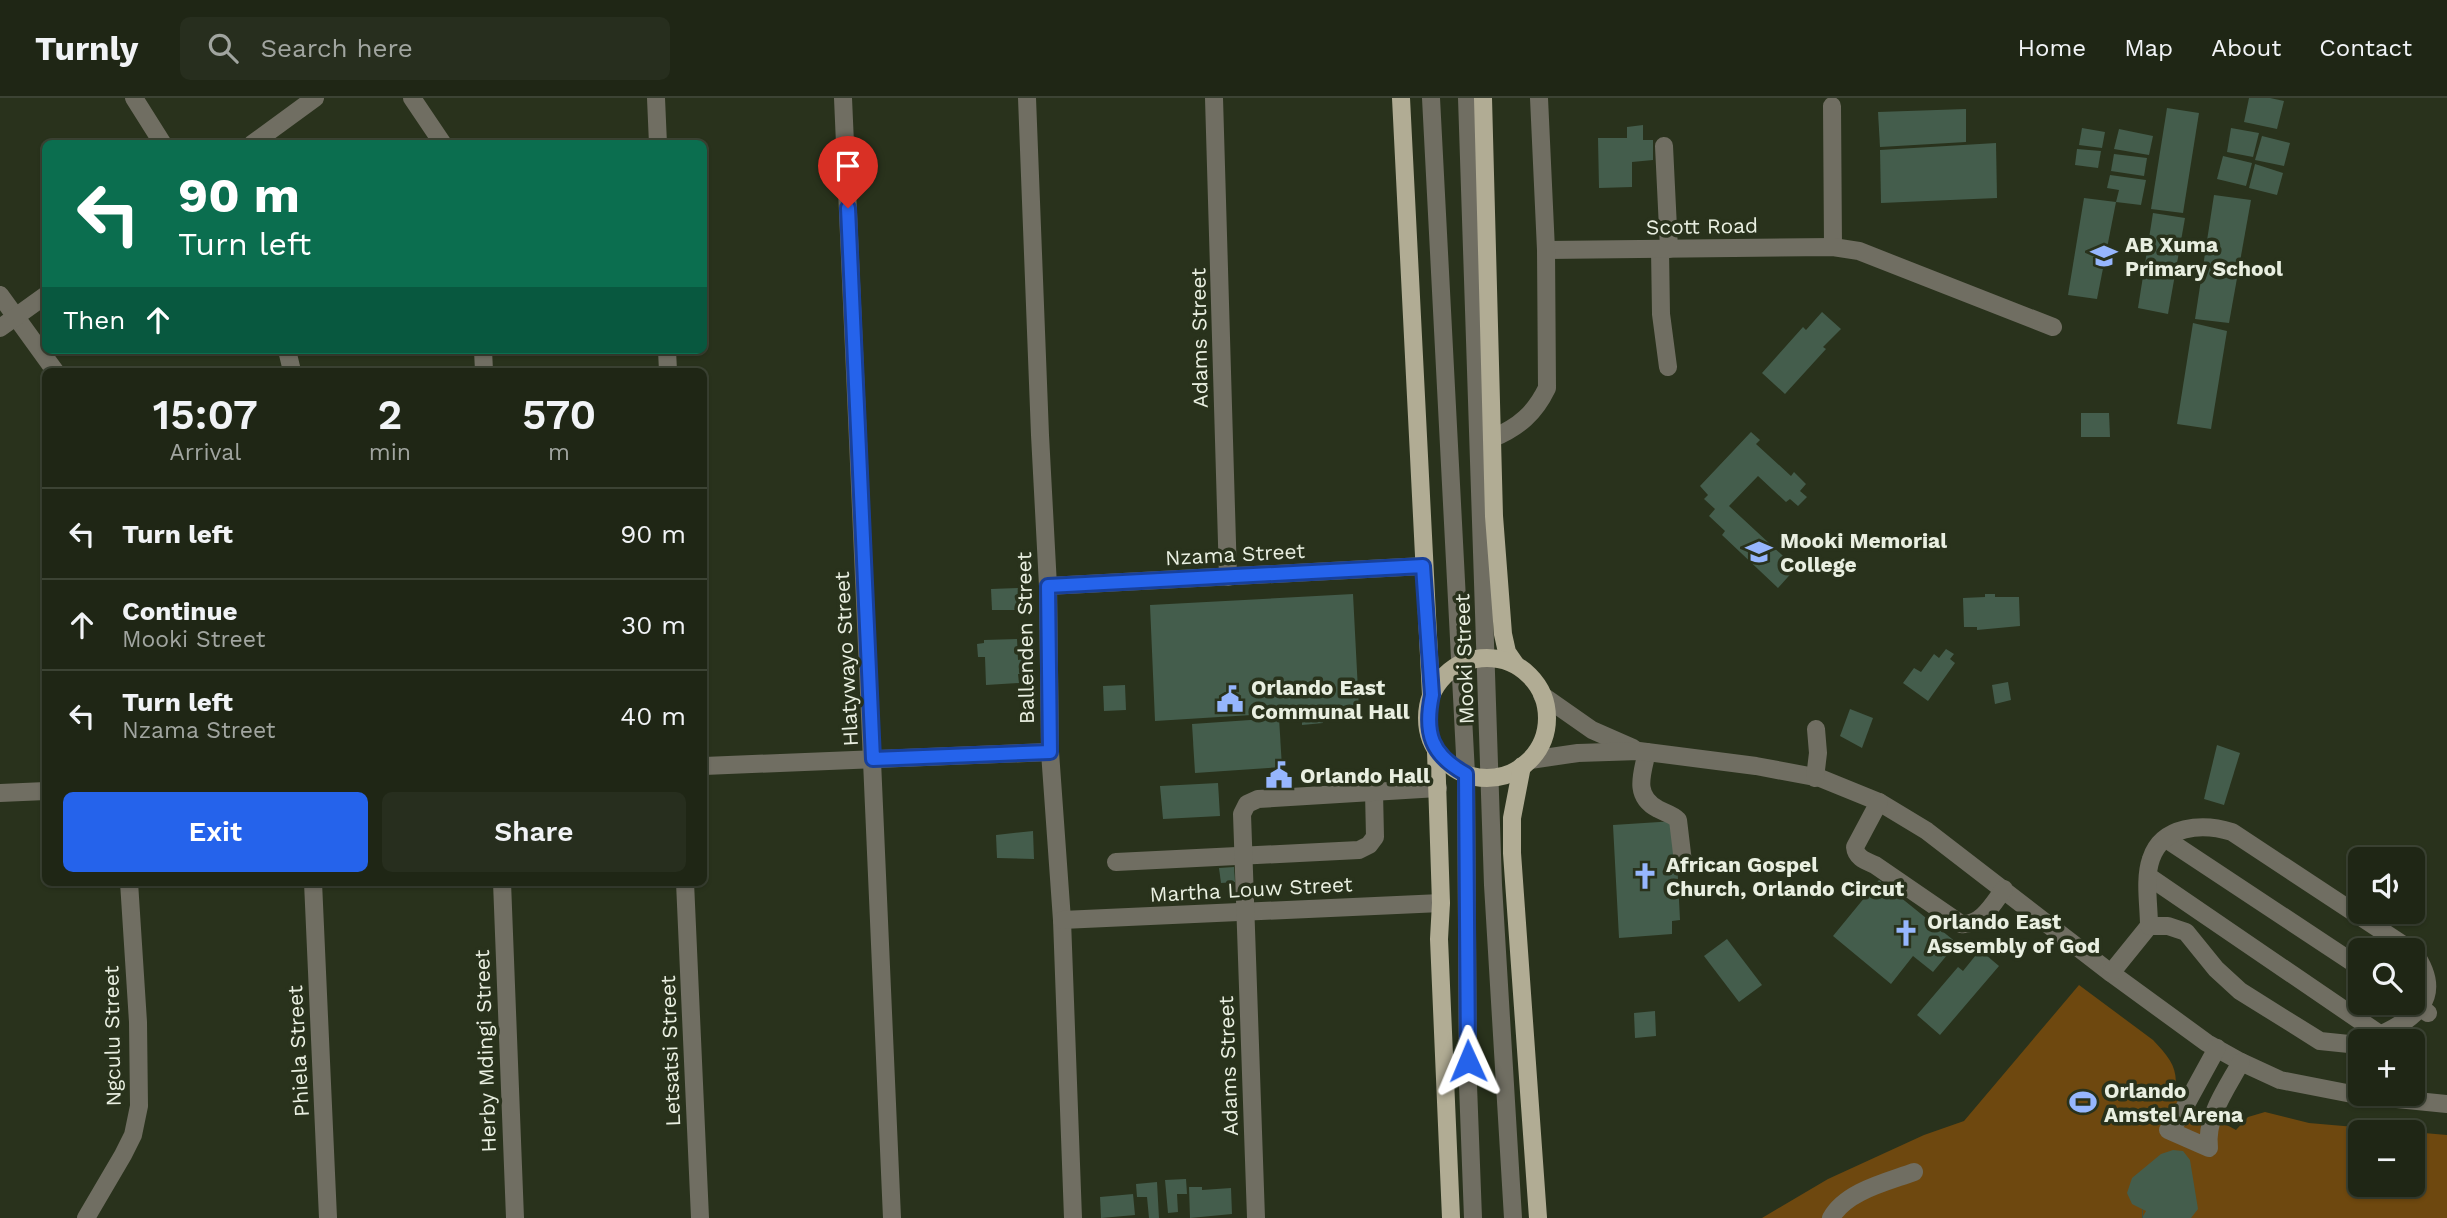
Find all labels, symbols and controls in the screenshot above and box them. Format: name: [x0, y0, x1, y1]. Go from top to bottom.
search box: [180, 17, 670, 80]
text: Turnly: [35, 29, 138, 68]
icon: search: [204, 29, 242, 67]
text: Search here: [260, 33, 413, 63]
text: Home: [2018, 34, 2086, 62]
text: Map: [2124, 34, 2173, 62]
text: About: [2211, 34, 2281, 62]
text: Contact: [2319, 34, 2412, 62]
pin: [818, 136, 878, 208]
icon: arrive: [829, 147, 867, 185]
text: 90 m: [178, 166, 300, 224]
icon: left: [63, 168, 154, 259]
street label: Scott Road: [1646, 213, 1758, 239]
text: Turn left: [178, 225, 311, 263]
place label: AB Xuma Primary School: [2125, 232, 2283, 281]
school or university icon: AB Xuma Primary School: [2089, 241, 2119, 271]
street label: Adams Street: [1185, 268, 1213, 408]
icon: ahead: [139, 301, 177, 339]
text: Then: [63, 305, 125, 335]
text: 15:07: [153, 390, 258, 439]
text: 2: [378, 390, 402, 439]
text: 570: [522, 390, 596, 439]
text: Arrival: [169, 439, 241, 466]
text: min: [369, 439, 411, 466]
text: m: [548, 439, 570, 466]
icon: left: [63, 515, 101, 553]
text: Turn left: [122, 519, 233, 549]
text: 90 m: [620, 519, 686, 549]
place label: Mooki Memorial College: [1780, 528, 1947, 577]
school or university icon: Mooki Memorial College: [1744, 537, 1774, 567]
street label: Nzama Street: [1164, 538, 1306, 570]
street label: Ballenden Street: [1011, 551, 1039, 724]
street label: Hlatywayo Street: [829, 571, 863, 747]
street label: Mooki Street: [1449, 593, 1479, 725]
text: Continue: [122, 596, 238, 626]
icon: ahead: [63, 606, 101, 644]
text: 30 m: [621, 610, 686, 640]
text: Mooki Street: [122, 626, 265, 653]
place label: Orlando East Communal Hall: [1251, 675, 1410, 724]
public building icon: Orlando East Communal Hall: [1215, 684, 1245, 714]
text: Turn left: [122, 687, 233, 717]
icon: left: [63, 697, 101, 735]
text: 40 m: [620, 701, 686, 731]
text: Nzama Street: [122, 717, 276, 744]
public building icon: Orlando Hall: [1264, 760, 1294, 790]
place label: Orlando Hall: [1300, 763, 1430, 788]
button: Exit: [63, 792, 368, 872]
button: Share: [382, 792, 686, 872]
map controls: [2348, 847, 2425, 1197]
button: sound: [2348, 847, 2425, 924]
place label: African Gospel Church, Orlando Circut: [1666, 852, 1904, 901]
church icon: African Gospel Church, Orlando Circut: [1630, 861, 1660, 891]
street label: Martha Louw Street: [1149, 871, 1353, 907]
place label: Orlando East Assembly of God: [1927, 909, 2100, 958]
church icon: Orlando East Assembly of God: [1891, 918, 1921, 948]
button: search: [2348, 938, 2425, 1015]
street label: Herby Mdingi Street: [469, 949, 501, 1153]
street label: Ngculu Street: [98, 965, 126, 1107]
street label: Letsatsi Street: [655, 975, 685, 1127]
street label: Phiela Street: [282, 984, 314, 1117]
street label: Adams Street: [1213, 995, 1243, 1136]
position arrow: [1431, 1024, 1505, 1098]
button: +: [2348, 1029, 2425, 1106]
place label: Orlando Amstel Arena: [2104, 1078, 2244, 1127]
sports icon: Orlando Amstel Arena: [2068, 1087, 2098, 1117]
button: −: [2348, 1120, 2425, 1197]

